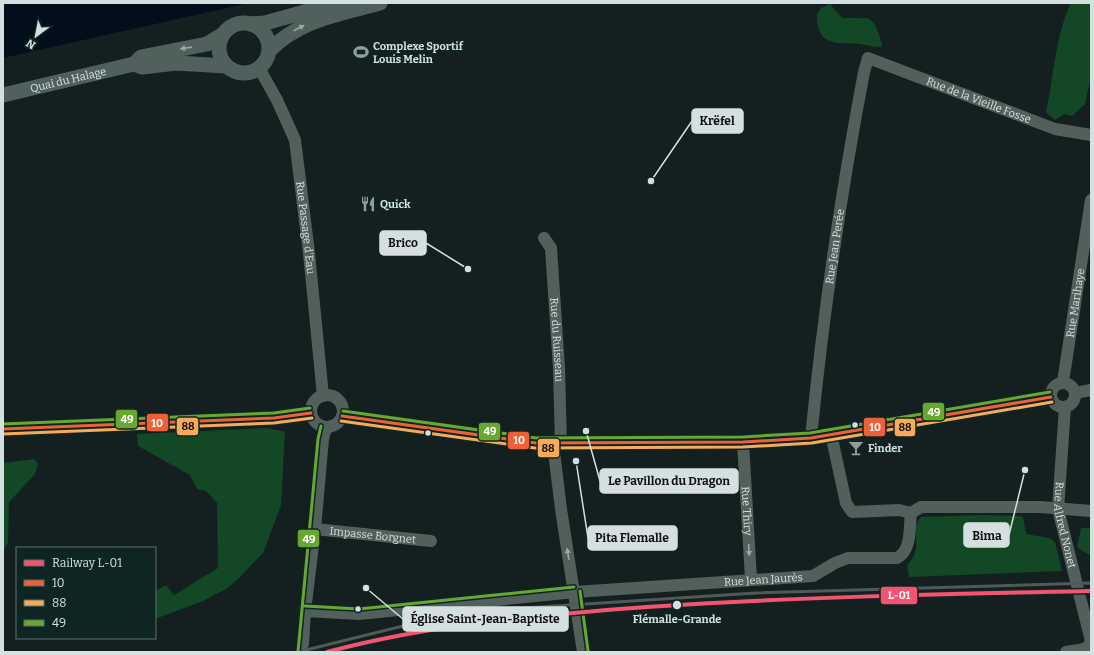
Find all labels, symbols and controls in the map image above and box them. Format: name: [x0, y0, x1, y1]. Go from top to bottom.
north arrow: [16, 16, 56, 56]
one-way arrow: [294, 25, 305, 31]
text: N: [23, 36, 38, 52]
place label: Complexe Sportif Louis Melin: [373, 40, 464, 66]
sports icon: Complexe Sportif Louis Melin: [352, 43, 370, 61]
one-way arrow: [180, 45, 192, 51]
street label: Quai du Halage: [29, 65, 108, 95]
street label: Rue de la Vieille Fosse: [924, 75, 1033, 126]
callout: Krëfel: [692, 109, 743, 133]
text: Krëfel: [699, 114, 735, 128]
street label: Rue Passage d'Eau: [293, 181, 317, 275]
restaurant icon: Quick: [359, 195, 377, 213]
place label: Quick: [380, 198, 411, 211]
street label: Rue Jean Perée: [823, 208, 847, 285]
callout: Brico: [380, 231, 426, 255]
text: Brico: [388, 236, 418, 250]
street label: Rue Marihaye: [1064, 267, 1087, 339]
street label: Rue du Ruisseau: [547, 297, 565, 382]
line badge: 49: [922, 402, 945, 421]
text: 49: [927, 406, 941, 419]
line badge: 49: [115, 409, 138, 429]
text: 49: [120, 413, 134, 426]
line badge: 10: [146, 413, 169, 432]
text: 10: [151, 417, 163, 430]
line badge: 88: [176, 417, 199, 436]
line badge: 10: [863, 417, 886, 437]
line badge: 88: [894, 418, 916, 437]
text: 88: [181, 420, 195, 433]
unlabelled marker: [850, 420, 860, 430]
text: 10: [869, 421, 881, 434]
text: 88: [898, 421, 912, 434]
line badge: 49: [478, 422, 501, 441]
text: 49: [483, 425, 497, 438]
unlabelled marker: [423, 428, 433, 438]
line badge: 10: [507, 431, 530, 450]
text: 10: [513, 434, 525, 447]
line badge: 88: [537, 438, 560, 458]
bar icon: Finder: [847, 439, 865, 457]
text: 88: [541, 442, 555, 455]
place label: Finder: [868, 442, 903, 455]
callout: Le Pavillon du Dragon: [600, 469, 738, 493]
text: Le Pavillon du Dragon: [608, 474, 730, 488]
street label: Rue Alfred Nonet: [1051, 481, 1079, 570]
street label: Rue Thiry: [739, 486, 754, 536]
callout: Bima: [964, 523, 1009, 547]
street label: Impasse Borgnet: [329, 525, 416, 546]
callout: Pita Flemalle: [588, 526, 677, 550]
line badge: 49: [297, 529, 320, 548]
text: Bima: [972, 529, 1002, 543]
text: Pita Flemalle: [595, 531, 669, 545]
text: 49: [302, 533, 316, 546]
one-way arrow: [746, 544, 752, 557]
legend: [16, 547, 156, 639]
one-way arrow: [565, 548, 571, 560]
text: Railway L-01: [52, 556, 122, 570]
street label: Rue Jean Jaurès: [724, 571, 803, 589]
text: 10: [52, 576, 65, 590]
line badge: L-01: [880, 586, 918, 605]
text: L-01: [888, 589, 911, 602]
text: 88: [52, 596, 66, 610]
marker: Flémalle-Grande: [671, 599, 683, 611]
unlabelled marker: [353, 604, 363, 614]
callout: Église Saint-Jean-Baptiste: [403, 607, 568, 631]
text: Église Saint-Jean-Baptiste: [410, 610, 560, 626]
place label: Flémalle-Grande: [633, 613, 721, 626]
text: 49: [52, 616, 66, 630]

